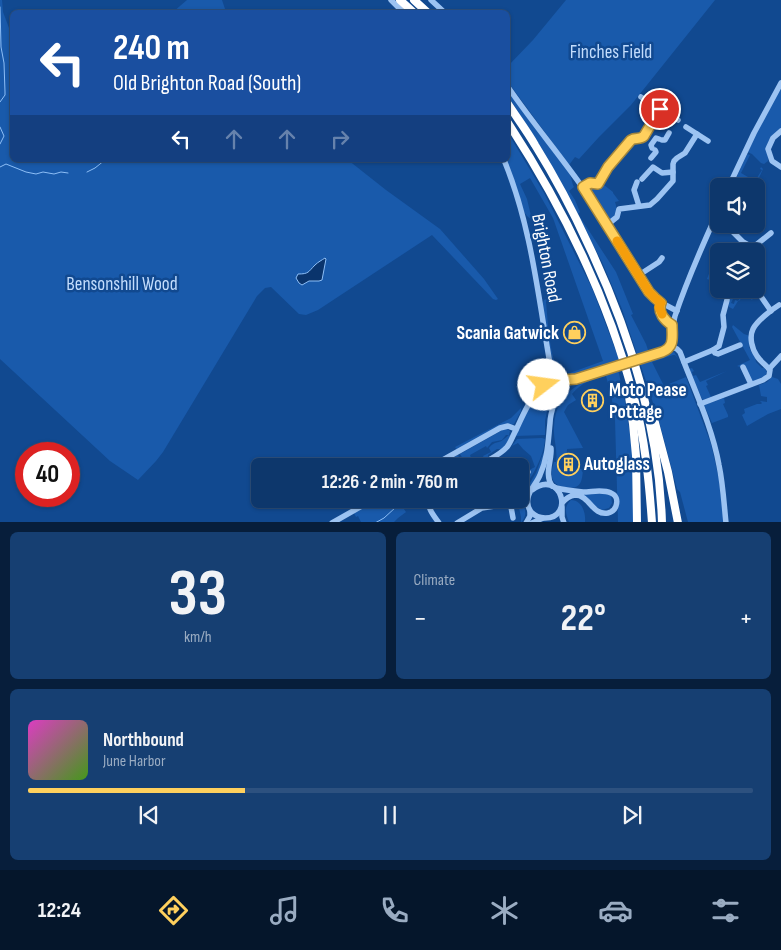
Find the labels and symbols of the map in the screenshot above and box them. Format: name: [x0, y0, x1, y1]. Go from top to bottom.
park label: Finches Field: [570, 41, 652, 64]
pin: [639, 88, 681, 130]
street label: Brighton Road: [526, 212, 566, 304]
park label: Bensonshill Wood: [66, 273, 178, 296]
shop icon: Scania Gatwick: [563, 321, 587, 345]
place label: Scania Gatwick: [456, 322, 559, 345]
position arrow: [517, 358, 569, 410]
place label: Moto Pease Pottage: [609, 379, 687, 424]
building icon: Moto Pease Pottage: [581, 389, 605, 413]
speed limit sign: 40: [15, 442, 80, 507]
building icon: Autoglass: [556, 452, 580, 476]
place label: Autoglass: [583, 453, 650, 476]

